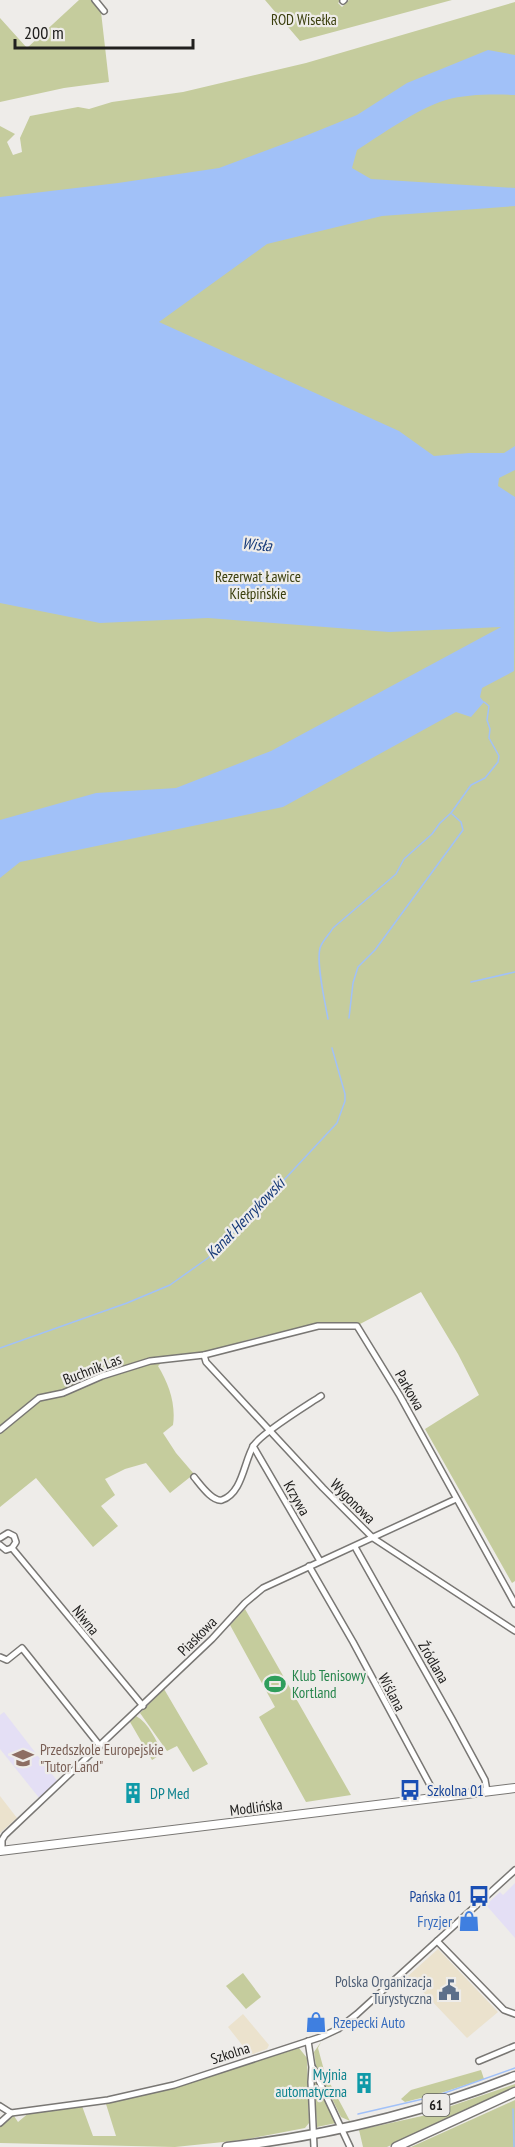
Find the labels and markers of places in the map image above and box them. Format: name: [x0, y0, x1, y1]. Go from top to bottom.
place label: Klub Tenisowy Kortland: [292, 1666, 366, 1702]
sports icon: Klub Tenisowy Kortland: [263, 1672, 287, 1696]
place label: Przedszkole Europejskie "Tutor Land": [40, 1740, 164, 1776]
school or university icon: Przedszkole Europejskie "Tutor Land": [11, 1746, 35, 1770]
bus stop icon: Szkolna 01: [398, 1778, 422, 1802]
building icon: DP Med: [121, 1781, 145, 1805]
place label: Szkolna 01: [427, 1781, 484, 1800]
place label: DP Med: [150, 1784, 190, 1803]
bus stop icon: Pańska 01: [467, 1884, 491, 1908]
place label: Pańska 01: [409, 1887, 462, 1906]
shop icon: Fryzjer: [457, 1909, 481, 1933]
place label: Fryzjer: [417, 1912, 453, 1931]
place label: Polska Organizacja Turystyczna: [335, 1972, 432, 2008]
public building icon: Polska Organizacja Turystyczna: [437, 1978, 461, 2002]
shop icon: Rzepecki Auto: [304, 2010, 328, 2034]
place label: Rzepecki Auto: [333, 2013, 405, 2032]
place label: Myjnia automatyczna: [275, 2065, 347, 2101]
building icon: Myjnia automatyczna: [352, 2071, 376, 2095]

